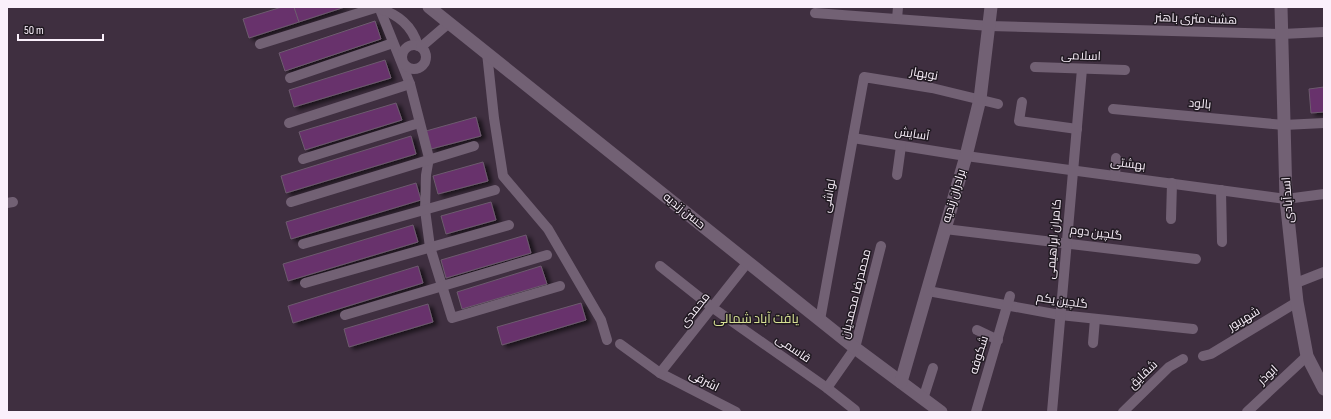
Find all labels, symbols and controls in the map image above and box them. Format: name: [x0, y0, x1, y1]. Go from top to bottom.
street label: هشت متری باهنر: [1154, 10, 1237, 28]
scale bar: [18, 16, 103, 42]
text: 50 m: [24, 23, 44, 38]
street label: اسلامی: [1061, 48, 1101, 64]
street label: نوبهار: [908, 64, 939, 84]
street label: بالود: [1188, 96, 1212, 112]
street label: آسایش: [894, 124, 931, 144]
street label: بهشتی: [1109, 154, 1147, 174]
street label: برادران زندیه: [939, 167, 969, 225]
street label: اسدآبادی: [1279, 176, 1297, 224]
street label: لواشی: [819, 178, 839, 214]
street label: حسن زندیه: [660, 189, 708, 233]
street label: کامران ابراهیمی: [1043, 198, 1065, 280]
street label: گلچین دوم: [1069, 222, 1123, 245]
street label: محمدرضا محمدیان: [838, 247, 874, 341]
street label: محمدی: [677, 290, 713, 330]
street label: گلچین یکم: [1035, 290, 1089, 313]
street label: شهریور: [1224, 304, 1263, 335]
district label: یافت آباد شمالی: [713, 311, 799, 327]
street label: قاسمی: [772, 332, 814, 366]
street label: شکوفه: [966, 334, 992, 376]
street label: شقایق: [1125, 357, 1161, 393]
street label: ابوذر: [1254, 362, 1281, 389]
street label: اشرفی: [686, 367, 722, 395]

